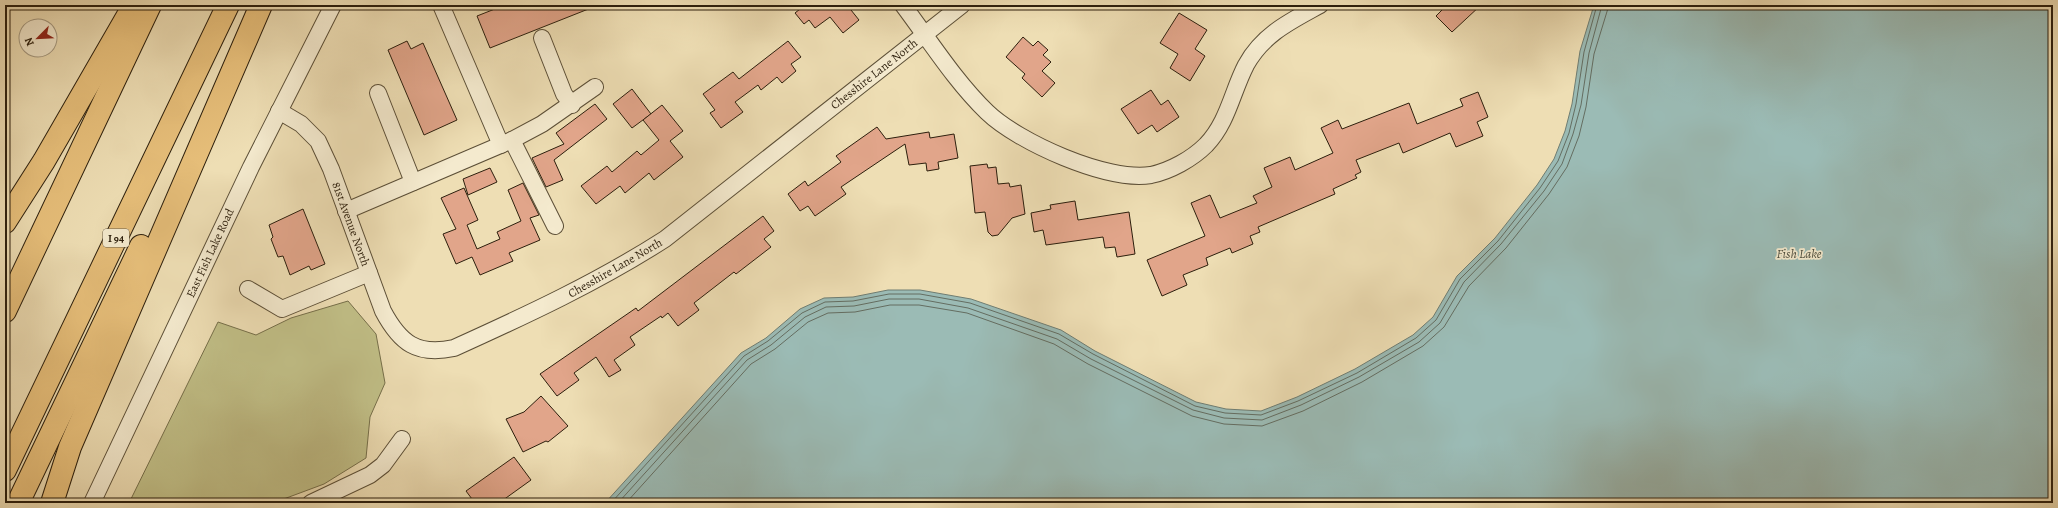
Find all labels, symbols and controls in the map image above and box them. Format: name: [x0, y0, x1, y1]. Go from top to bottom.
north arrow: [18, 18, 58, 58]
text: N: [21, 35, 38, 49]
street label: Chesshire Lane North: [827, 35, 921, 113]
street label: 81st Avenue North: [328, 180, 374, 269]
street label: East Fish Lake Road: [182, 205, 238, 300]
road number: I 94: [103, 229, 129, 247]
street label: Chesshire Lane North: [565, 234, 666, 302]
water label: Fish Lake: [1776, 245, 1822, 262]

